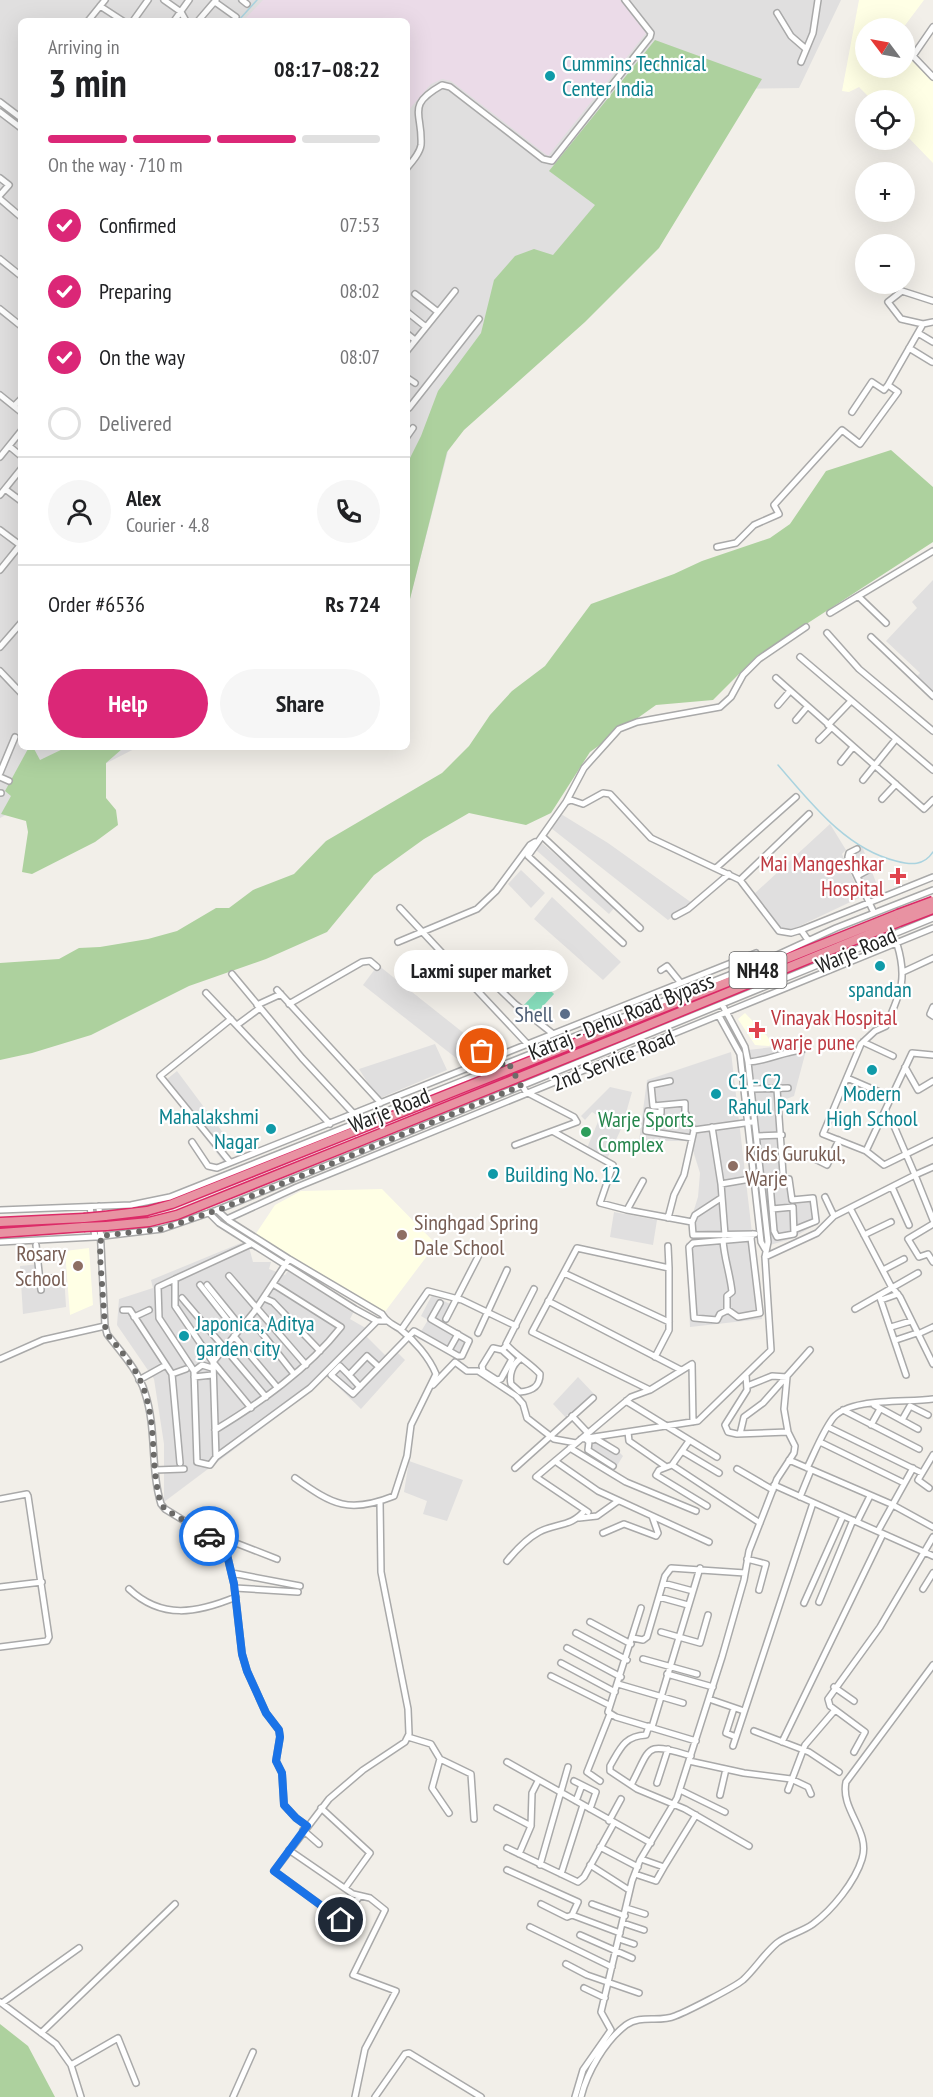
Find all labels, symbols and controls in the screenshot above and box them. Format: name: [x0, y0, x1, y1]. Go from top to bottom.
north arrow: [855, 18, 915, 78]
map controls: [855, 18, 915, 294]
text: Arriving in: [48, 34, 120, 60]
place label: Cummins Technical Center India: [562, 49, 707, 102]
text: 08:17–08:22: [274, 55, 380, 83]
text: 3 min: [48, 57, 127, 108]
marker: Cummins Technical Center India: [543, 69, 557, 83]
button: locate: [855, 90, 915, 150]
text: On the way · 710 m: [48, 152, 183, 178]
button: +: [855, 162, 915, 222]
icon: check: [48, 209, 81, 242]
text: Confirmed: [99, 211, 176, 239]
text: 07:53: [340, 212, 380, 238]
button: −: [855, 234, 915, 294]
icon: check: [48, 275, 81, 308]
text: Preparing: [99, 277, 172, 305]
text: 08:02: [340, 278, 380, 304]
icon: check: [48, 341, 81, 374]
text: On the way: [99, 343, 185, 371]
text: 08:07: [340, 344, 380, 370]
text: Delivered: [99, 409, 172, 437]
button: person: [48, 480, 111, 543]
button: phone: [317, 480, 380, 543]
text: Alex: [126, 484, 161, 512]
text: Courier · 4.8: [126, 512, 210, 538]
text: Order #6536: [48, 590, 145, 618]
text: Rs 724: [325, 590, 380, 618]
button: Help: [48, 669, 208, 738]
button: Share: [220, 669, 380, 738]
place label: Mai Mangeshkar Hospital: [760, 849, 885, 902]
marker: Mai Mangeshkar Hospital: [889, 867, 907, 885]
street label: Warje Road: [811, 921, 901, 979]
callout: Laxmi super market: [395, 949, 569, 991]
road number: NH48: [730, 952, 786, 988]
text: Laxmi super market: [411, 958, 551, 984]
marker: spandan: [873, 959, 887, 973]
street label: Katraj - Dehu Road Bypass: [524, 966, 718, 1066]
place label: spandan: [848, 975, 912, 1003]
place label: Shell: [515, 1000, 554, 1028]
place label: Vinayak Hospital warje pune: [770, 1003, 898, 1056]
marker: Shell: [558, 1007, 572, 1021]
marker: Vinayak Hospital warje pune: [748, 1021, 766, 1039]
street label: 2nd Service Road: [547, 1023, 679, 1097]
pin: [456, 1025, 507, 1076]
icon: bag: [465, 1034, 498, 1067]
marker: Modern High School: [865, 1063, 879, 1077]
place label: C1 - C2 Rahul Park: [728, 1067, 810, 1120]
place label: Modern High School: [826, 1079, 919, 1132]
street label: Warje Road: [344, 1081, 434, 1139]
marker: C1 - C2 Rahul Park: [709, 1087, 723, 1101]
place label: Mahalakshmi Nagar: [159, 1102, 259, 1155]
place label: Warje Sports Complex: [598, 1105, 694, 1158]
marker: Mahalakshmi Nagar: [264, 1122, 278, 1136]
marker: Warje Sports Complex: [579, 1125, 593, 1139]
place label: Kids Gurukul, Warje: [745, 1139, 846, 1192]
marker: Kids Gurukul, Warje: [726, 1159, 740, 1173]
place label: Building No. 12: [505, 1160, 621, 1188]
marker: Building No. 12: [486, 1167, 500, 1181]
place label: Singhgad Spring Dale School: [414, 1208, 538, 1261]
marker: Singhgad Spring Dale School: [395, 1228, 409, 1242]
place label: Rosary School: [15, 1239, 67, 1292]
marker: Rosary School: [71, 1259, 85, 1273]
place label: Japonica, Aditya garden city: [195, 1309, 315, 1362]
marker: Japonica, Aditya garden city: [177, 1329, 191, 1343]
courier: [179, 1506, 239, 1566]
icon: car: [193, 1520, 226, 1553]
pin: [315, 1894, 366, 1945]
icon: home: [324, 1903, 357, 1936]

